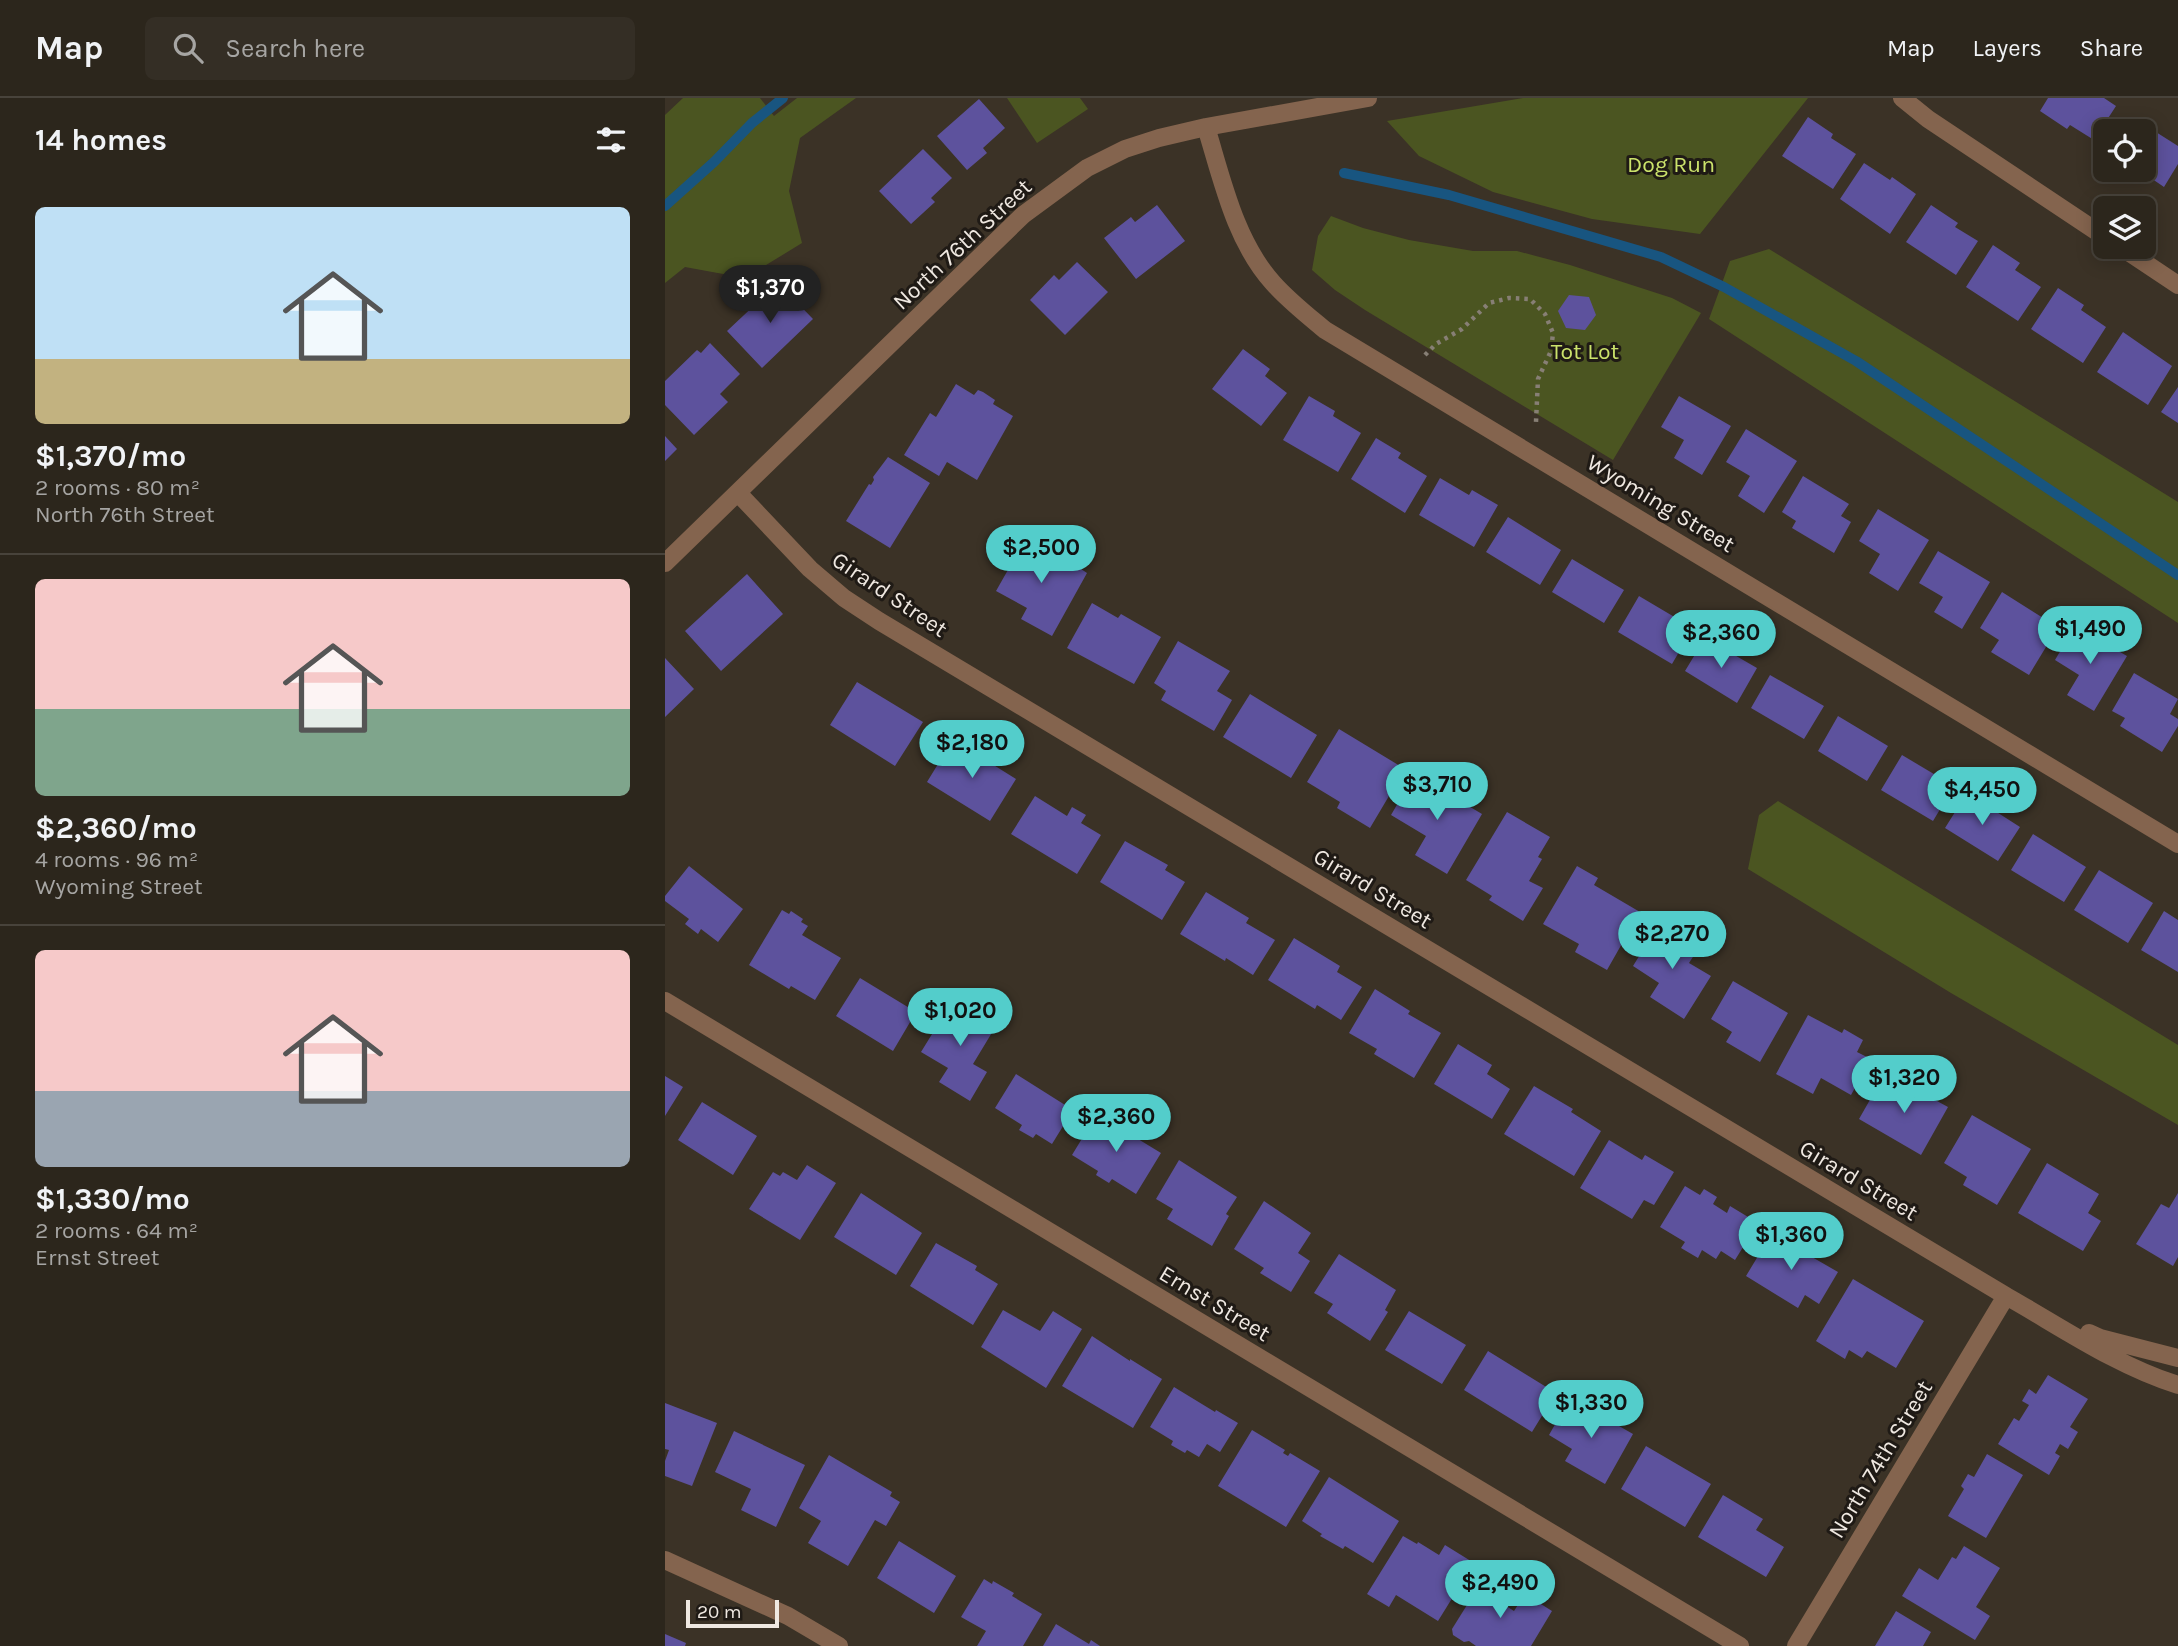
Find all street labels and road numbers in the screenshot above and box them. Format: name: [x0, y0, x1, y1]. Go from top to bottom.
street label: North 76th Street: [887, 173, 1038, 316]
street label: Wyoming Street: [1582, 449, 1740, 558]
street label: Girard Street: [827, 546, 953, 643]
street label: Girard Street: [1309, 843, 1437, 934]
street label: Girard Street: [1795, 1135, 1923, 1226]
street label: Ernst Street: [1154, 1260, 1275, 1347]
street label: North 74th Street: [1823, 1375, 1938, 1543]

